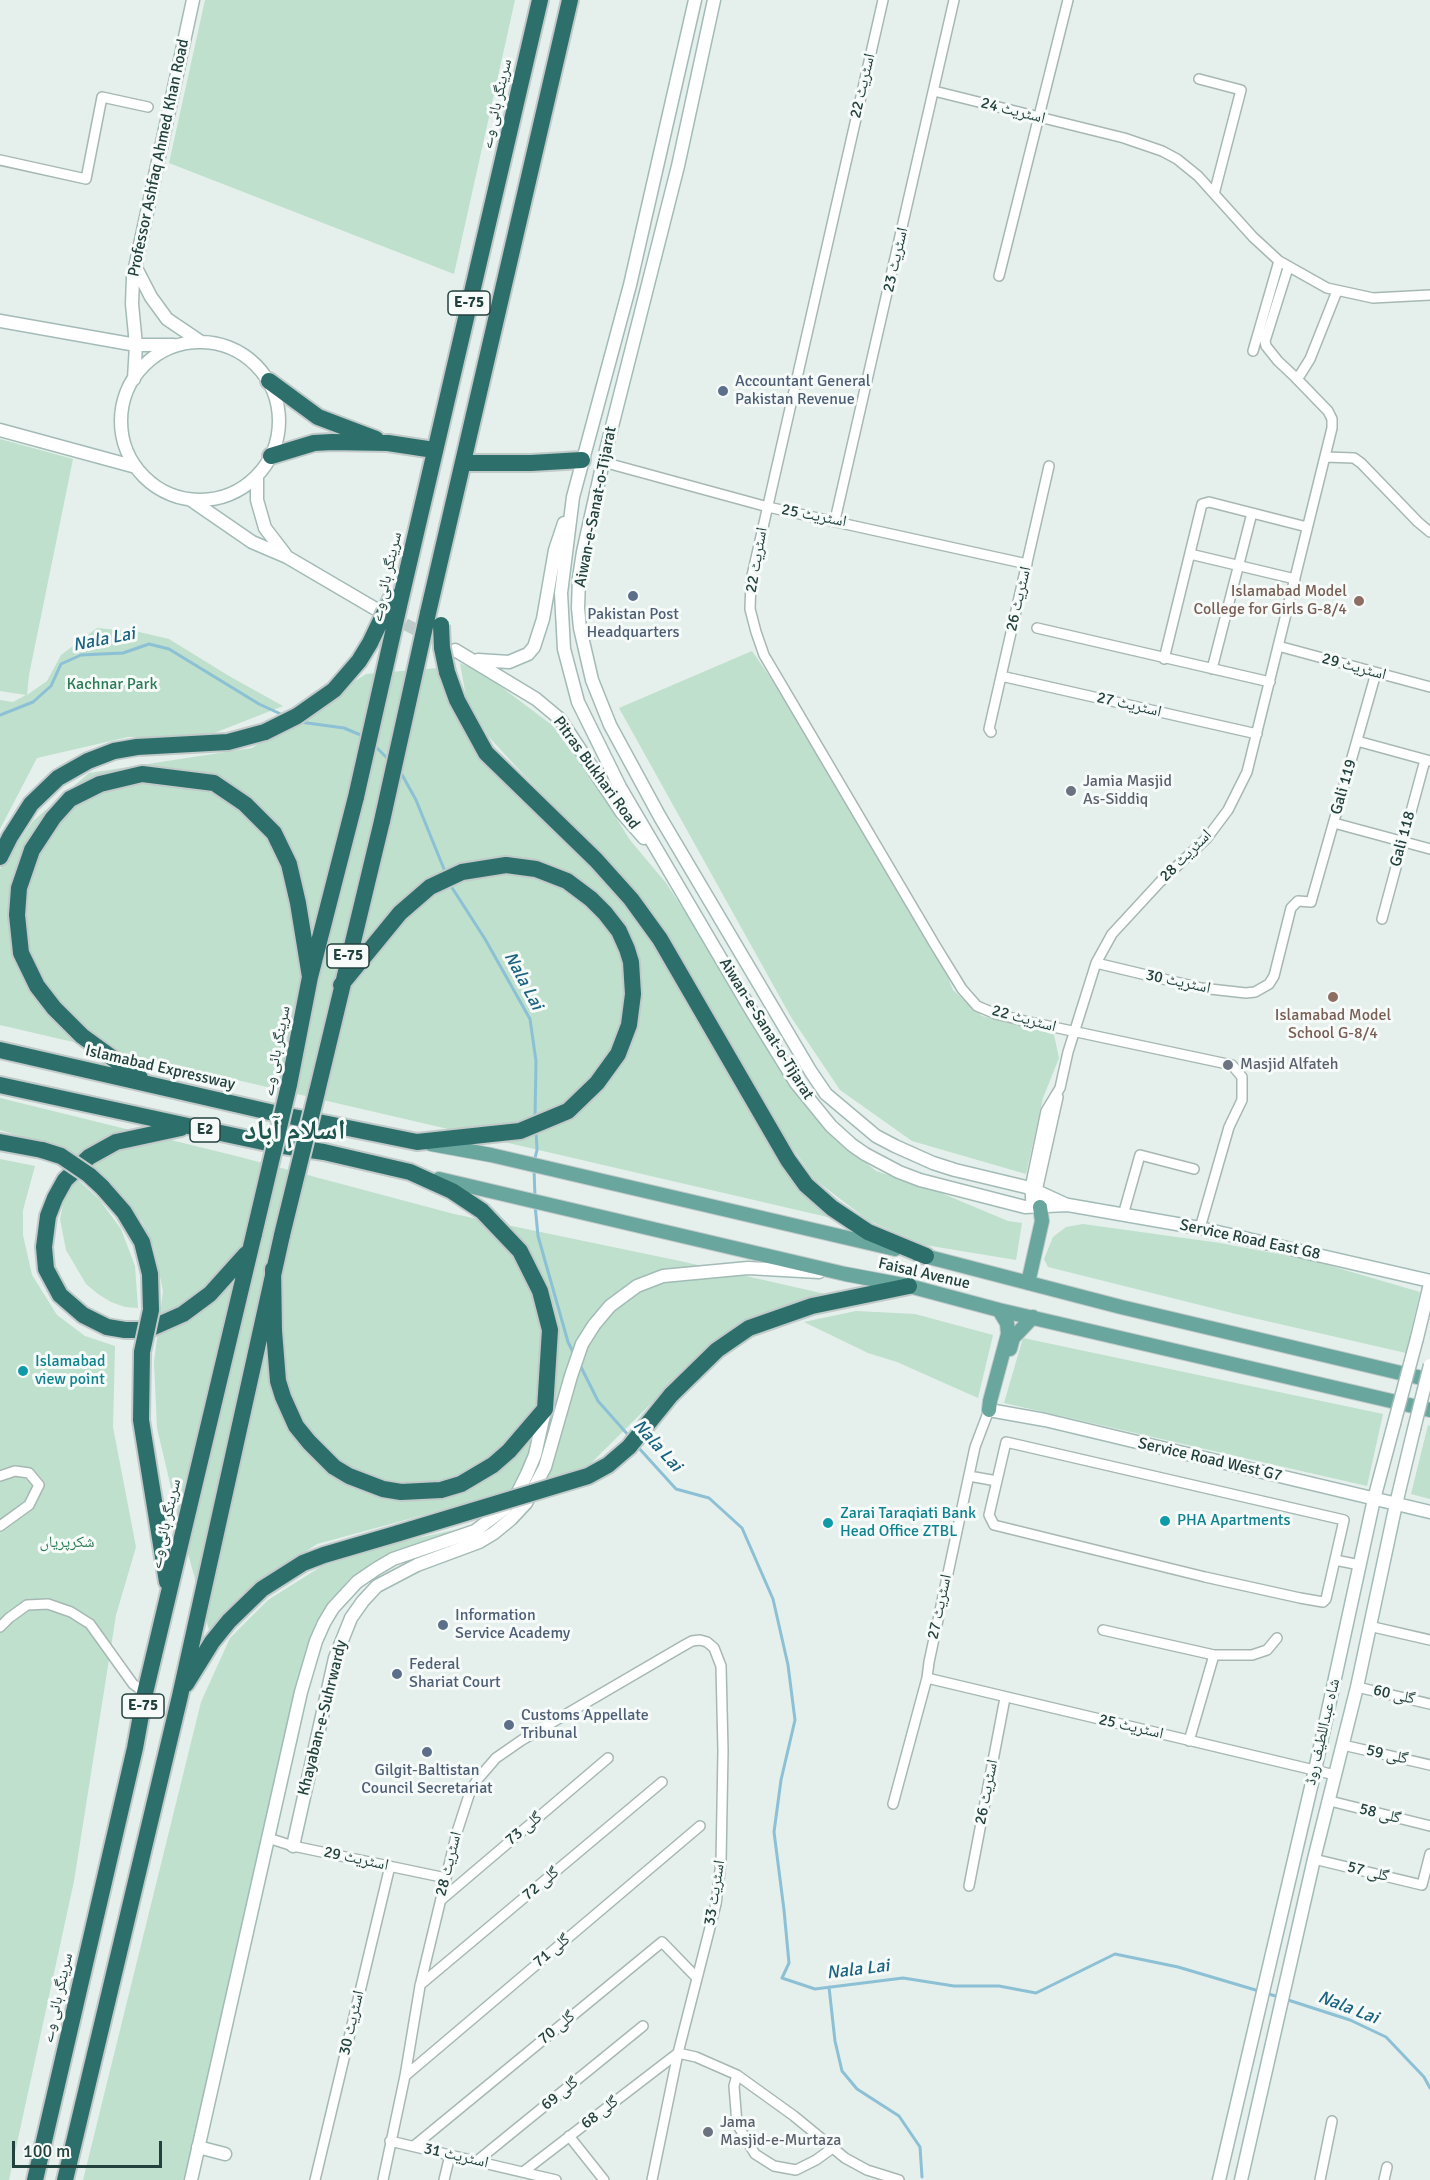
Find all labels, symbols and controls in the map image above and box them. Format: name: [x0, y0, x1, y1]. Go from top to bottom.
street label: Professor Ashfaq Ahmed Khan Road: [124, 37, 194, 279]
street label: اسٹریٹ 22: [846, 52, 880, 120]
street label: سرینگر ہائی وے: [477, 57, 517, 151]
street label: اسٹریٹ 24: [979, 94, 1047, 128]
street label: اسٹریٹ 23: [879, 226, 913, 294]
road number: E-75: [448, 291, 490, 315]
place label: Accountant General Pakistan Revenue: [735, 372, 871, 410]
marker: Accountant General Pakistan Revenue: [716, 384, 730, 398]
street label: Aiwan-e-Sanat-o-Tijarat: [571, 425, 621, 589]
street label: اسٹریٹ 25: [780, 500, 848, 532]
street label: اسٹریٹ 22: [742, 526, 772, 594]
street label: سرینگر ہائی وے: [367, 530, 407, 624]
street label: اسٹریٹ 26: [1002, 565, 1036, 633]
place label: Islamabad Model College for Girls G-8/4: [1194, 582, 1347, 620]
marker: Pakistan Post Headquarters: [626, 589, 640, 603]
marker: Islamabad Model College for Girls G-8/4: [1352, 594, 1366, 608]
place label: Pakistan Post Headquarters: [586, 605, 680, 643]
water label: Nala Lai: [71, 623, 137, 657]
street label: اسٹریٹ 29: [1320, 649, 1388, 685]
park label: Kachnar Park: [67, 675, 157, 695]
street label: اسٹریٹ 27: [1095, 688, 1163, 722]
street label: Pitras Bukhari Road: [549, 713, 643, 833]
street label: Gali 119: [1327, 757, 1361, 817]
place label: Jamia Masjid As-Siddiq: [1083, 772, 1172, 810]
marker: Jamia Masjid As-Siddiq: [1064, 784, 1078, 798]
street label: Gali 118: [1386, 809, 1420, 869]
street label: اسٹریٹ 28: [1156, 826, 1216, 886]
road number: E-75: [327, 944, 369, 968]
water label: Nala Lai: [499, 948, 547, 1014]
street label: Aiwan-e-Sanat-o-Tijarat: [715, 955, 817, 1103]
street label: اسٹریٹ 30: [1144, 966, 1212, 998]
marker: Islamabad Model School G-8/4: [1326, 990, 1340, 1004]
street label: اسٹریٹ 22: [990, 1001, 1058, 1037]
street label: سرینگر ہائی وے: [259, 1004, 295, 1098]
place label: Islamabad Model School G-8/4: [1275, 1006, 1391, 1044]
street label: Islamabad Expressway: [83, 1041, 237, 1095]
place label: Masjid Alfateh: [1240, 1055, 1339, 1075]
marker: Masjid Alfateh: [1221, 1058, 1235, 1072]
district label: اسلام آباد: [244, 1115, 346, 1149]
road number: E2: [190, 1118, 220, 1142]
street label: Service Road East G8: [1178, 1216, 1322, 1264]
street label: Faisal Avenue: [876, 1254, 972, 1294]
place label: Islamabad view point: [35, 1352, 105, 1390]
marker: Islamabad view point: [16, 1364, 30, 1378]
water label: Nala Lai: [628, 1415, 686, 1477]
street label: Service Road West G7: [1136, 1434, 1284, 1486]
street label: سرینگر ہائی وے: [146, 1477, 186, 1571]
place label: Zarai Taraqiati Bank Head Office ZTBL: [840, 1504, 976, 1542]
place label: PHA Apartments: [1177, 1511, 1290, 1531]
marker: PHA Apartments: [1158, 1514, 1172, 1528]
marker: Zarai Taraqiati Bank Head Office ZTBL: [821, 1516, 835, 1530]
park label: شکرپریاں: [39, 1533, 95, 1553]
street label: اسٹریٹ 27: [924, 1573, 956, 1641]
place label: Information Service Academy: [455, 1606, 570, 1644]
marker: Information Service Academy: [436, 1618, 450, 1632]
street label: Khayaban-e-Suhrwardy: [294, 1638, 352, 1798]
place label: Federal Shariat Court: [409, 1655, 501, 1693]
marker: Federal Shariat Court: [390, 1667, 404, 1681]
street label: شاہ عبداللطیف روڈ: [1301, 1677, 1345, 1787]
street label: گلی 60: [1371, 1681, 1417, 1709]
road number: E-75: [122, 1694, 164, 1718]
place label: Customs Appellate Tribunal: [521, 1706, 649, 1744]
street label: اسٹریٹ 25: [1097, 1710, 1165, 1744]
marker: Customs Appellate Tribunal: [502, 1718, 516, 1732]
street label: گلی 59: [1364, 1741, 1410, 1769]
marker: Gilgit-Baltistan Council Secretariat: [420, 1745, 434, 1759]
street label: اسٹریٹ 26: [971, 1758, 1003, 1826]
place label: Gilgit-Baltistan Council Secretariat: [361, 1761, 493, 1799]
street label: گلی 58: [1357, 1800, 1403, 1828]
street label: گلی 73: [502, 1808, 546, 1850]
street label: اسٹریٹ 28: [432, 1830, 466, 1898]
street label: اسٹریٹ 29: [322, 1843, 390, 1875]
street label: گلی 57: [1345, 1858, 1391, 1886]
street label: اسٹریٹ 33: [700, 1859, 730, 1927]
street label: گلی 72: [519, 1863, 563, 1905]
street label: گلی 71: [530, 1930, 574, 1972]
street label: سرینگر ہائی وے: [38, 1951, 78, 2045]
water label: Nala Lai: [825, 1955, 891, 1985]
water label: Nala Lai: [1315, 1987, 1381, 2029]
street label: اسٹریٹ 30: [335, 1989, 369, 2057]
street label: گلی 70: [535, 2007, 579, 2049]
street label: گلی 69: [538, 2073, 582, 2115]
street label: گلی 68: [577, 2092, 623, 2134]
place label: Jama Masjid-e-Murtaza: [720, 2113, 841, 2151]
marker: Jama Masjid-e-Murtaza: [701, 2125, 715, 2139]
scale bar: [15, 2129, 165, 2167]
street label: اسٹریٹ 31: [422, 2139, 490, 2173]
text: 100 m: [23, 2140, 70, 2162]

